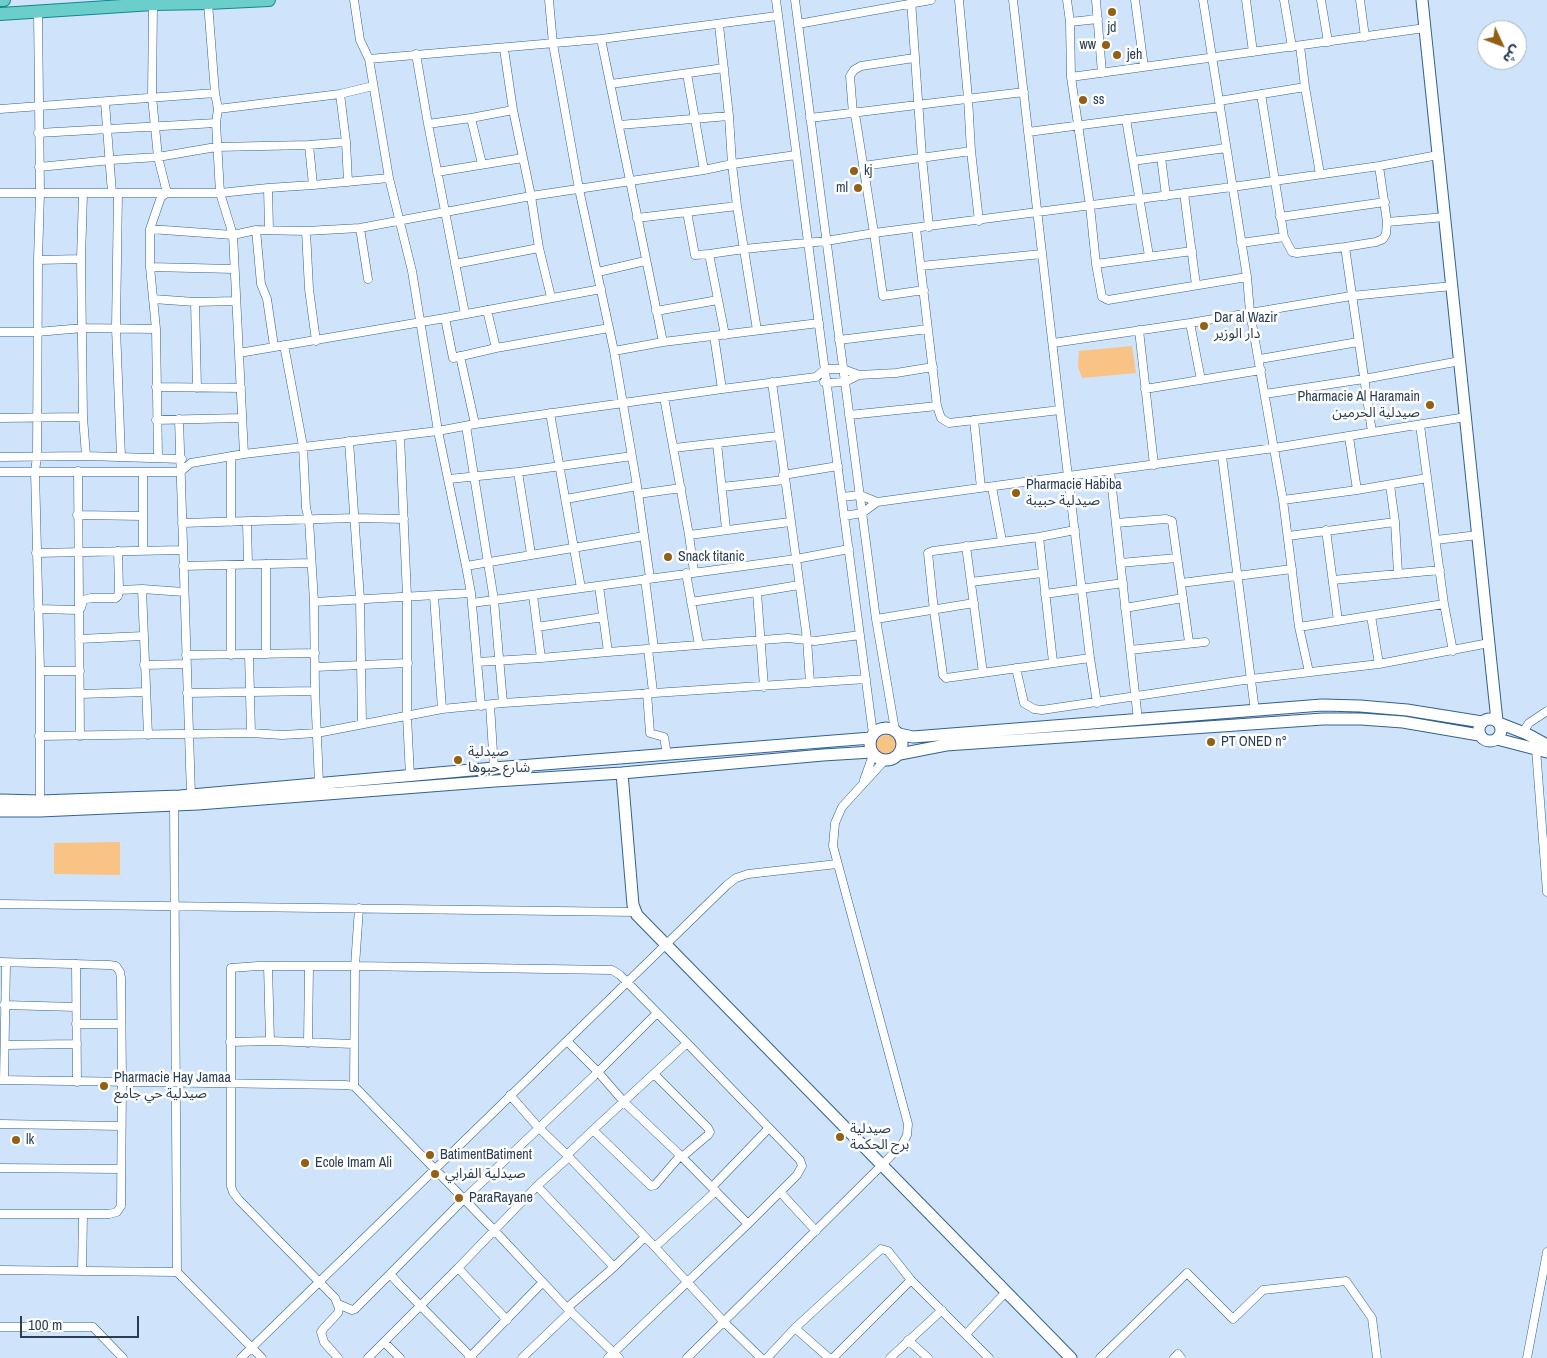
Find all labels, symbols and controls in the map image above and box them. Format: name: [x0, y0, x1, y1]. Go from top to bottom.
marker: jd: [1106, 6, 1118, 18]
place label: jd: [1108, 20, 1116, 36]
north arrow: [1477, 20, 1527, 70]
place label: ww: [1079, 37, 1096, 53]
marker: ww: [1100, 39, 1112, 51]
text: ش: [1499, 41, 1525, 68]
place label: jeh: [1127, 47, 1142, 63]
marker: jeh: [1111, 49, 1123, 61]
place label: ss: [1093, 92, 1104, 108]
marker: ss: [1077, 94, 1089, 106]
place label: kj: [864, 163, 872, 179]
marker: kj: [848, 165, 860, 177]
place label: ml: [836, 180, 848, 196]
marker: ml: [852, 182, 864, 194]
place label: Dar al Wazir دار الوزير: [1214, 310, 1277, 342]
marker: Dar al Wazir دار الوزير: [1198, 320, 1210, 332]
place label: Pharmacie Al Haramain صيدلية الحرمين: [1298, 389, 1420, 422]
marker: Pharmacie Al Haramain صيدلية الحرمين: [1424, 399, 1436, 411]
place label: Pharmacie Habiba صيدلية حبيبة: [1026, 477, 1122, 510]
marker: Pharmacie Habiba صيدلية حبيبة: [1010, 487, 1022, 499]
place label: Snack titanic: [678, 549, 744, 565]
marker: Snack titanic: [662, 551, 674, 563]
place label: PT ONED n°: [1221, 734, 1287, 750]
marker: PT ONED n°: [1205, 736, 1217, 748]
place label: صيدلية شارع حبوها: [468, 744, 530, 776]
marker: صيدلية شارع حبوها: [452, 754, 464, 766]
place label: Pharmacie Hay Jamaa صيدلية حي جامع: [114, 1070, 231, 1102]
marker: Pharmacie Hay Jamaa صيدلية حي جامع: [98, 1080, 110, 1092]
place label: صيدلية برج الحكمة: [850, 1121, 909, 1154]
marker: صيدلية برج الحكمة: [834, 1131, 846, 1143]
place label: lk: [26, 1132, 34, 1148]
marker: lk: [10, 1134, 22, 1146]
place label: BatimentBatiment: [440, 1147, 532, 1163]
marker: BatimentBatiment: [424, 1149, 436, 1161]
place label: Ecole Imam Ali: [315, 1155, 392, 1171]
marker: Ecole Imam Ali: [299, 1157, 311, 1169]
place label: صيدلية الفرابي: [445, 1166, 526, 1182]
marker: صيدلية الفرابي: [429, 1168, 441, 1180]
place label: ParaRayane: [469, 1190, 533, 1206]
marker: ParaRayane: [453, 1192, 465, 1204]
scale bar: [22, 1306, 141, 1338]
text: 100 m: [28, 1314, 62, 1335]

